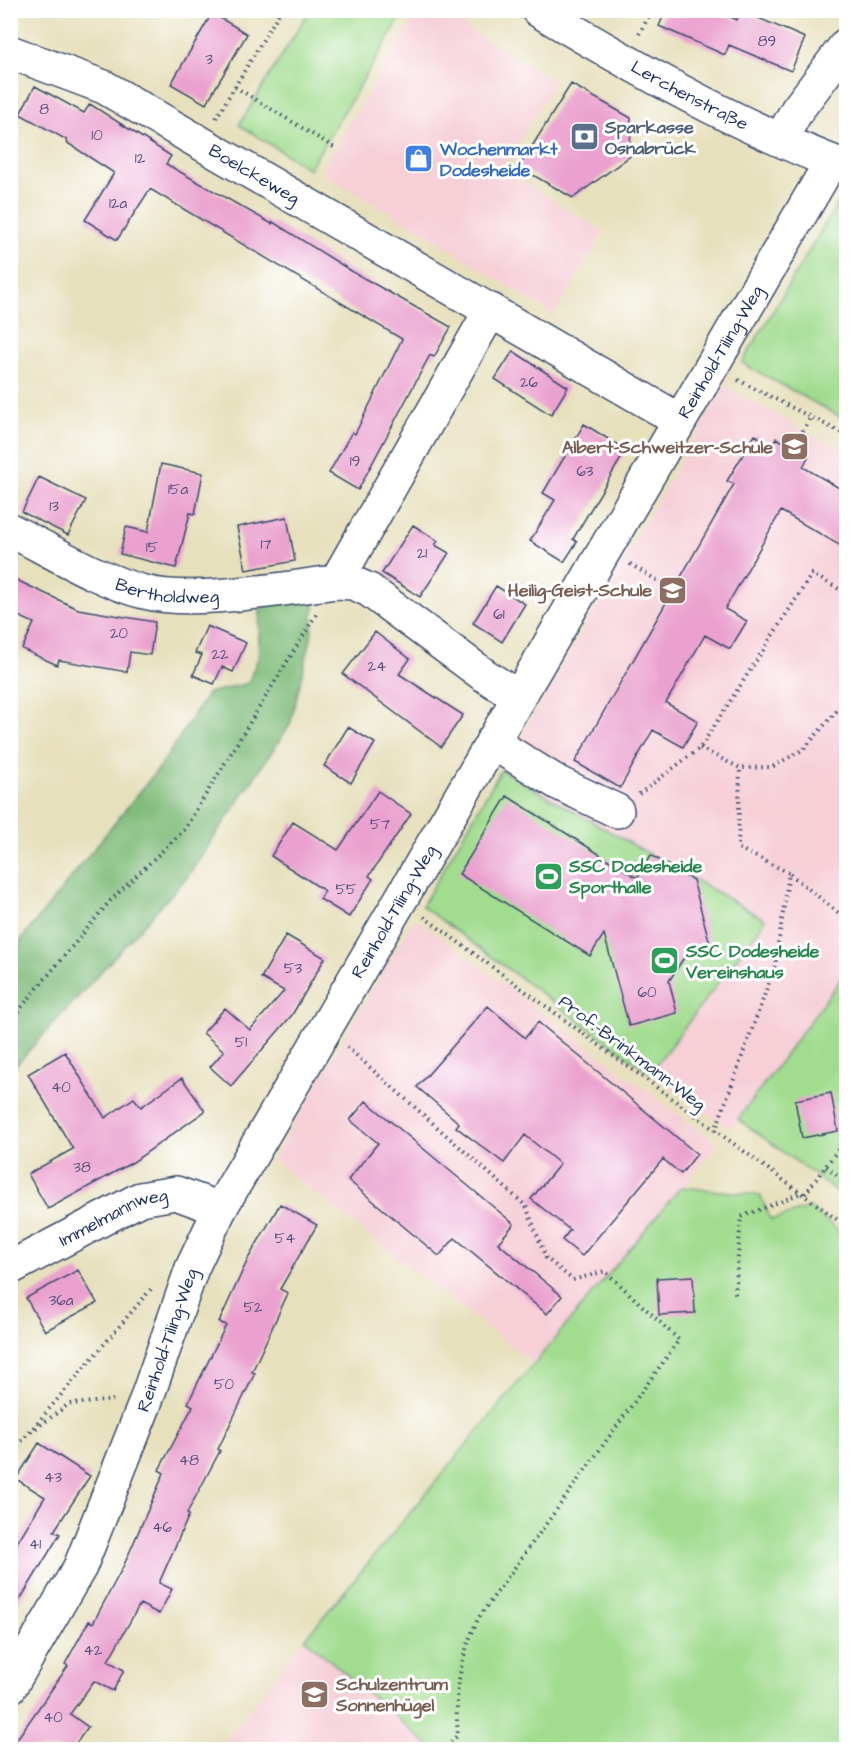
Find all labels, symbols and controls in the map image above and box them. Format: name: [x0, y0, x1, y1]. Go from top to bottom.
house number: 89: [758, 31, 776, 52]
house number: 3: [205, 49, 213, 70]
street label: Lerchenstraße: [626, 54, 753, 136]
house number: 8: [39, 99, 49, 120]
place label: Sparkasse Osnabrück: [604, 115, 697, 161]
bank icon: Sparkasse Osnabrück: [568, 121, 600, 153]
house number: 10: [91, 125, 103, 146]
place label: Wochenmarkt Dodesheide: [439, 137, 558, 183]
street label: Boelckeweg: [204, 138, 304, 211]
shop icon: Wochenmarkt Dodesheide: [403, 143, 435, 175]
house number: 12: [135, 148, 146, 169]
house number: 12a: [109, 193, 127, 214]
street label: Reinhold-Tiling-Weg: [671, 281, 770, 423]
house number: 26: [520, 372, 539, 393]
school or university icon: Albert-Schweitzer-Schule: [778, 431, 810, 463]
place label: Albert-Schweitzer-Schule: [562, 435, 773, 460]
house number: 19: [350, 451, 360, 472]
house number: 63: [576, 461, 594, 482]
house number: 15a: [168, 479, 188, 500]
house number: 13: [49, 496, 59, 517]
house number: 17: [260, 534, 272, 555]
house number: 15: [146, 537, 159, 558]
house number: 21: [417, 543, 427, 564]
street label: Bertholdweg: [112, 571, 220, 610]
school or university icon: Heilig-Geist-Schule: [657, 574, 689, 606]
place label: Heilig-Geist-Schule: [508, 578, 652, 604]
house number: 61: [493, 604, 505, 625]
house number: 20: [110, 623, 129, 644]
house number: 22: [211, 644, 229, 665]
house number: 24: [368, 656, 386, 677]
house number: 57: [370, 814, 390, 835]
street label: Reinhold-Tiling-Weg: [345, 840, 443, 983]
place label: SSC Dodesheide Sporthalle: [568, 854, 702, 900]
sports icon: SSC Dodesheide Sporthalle: [532, 860, 564, 892]
house number: 55: [335, 879, 357, 900]
place label: SSC Dodesheide Vereinshaus: [685, 939, 819, 985]
sports icon: SSC Dodesheide Vereinshaus: [649, 945, 681, 977]
house number: 53: [284, 958, 302, 979]
house number: 60: [638, 982, 657, 1003]
street label: Prof.-Brinkmann-Weg: [553, 989, 711, 1118]
house number: 51: [235, 1032, 247, 1053]
house number: 40: [51, 1077, 71, 1098]
house number: 38: [73, 1157, 91, 1178]
street label: Immelmannweg: [54, 1182, 170, 1252]
house number: 54: [275, 1228, 295, 1249]
street label: Reinhold-Tiling-Weg: [130, 1265, 204, 1415]
house number: 36a: [49, 1290, 74, 1311]
house number: 52: [243, 1297, 263, 1318]
house number: 50: [214, 1374, 235, 1395]
house number: 48: [179, 1450, 199, 1471]
house number: 43: [44, 1467, 62, 1488]
house number: 46: [152, 1517, 172, 1538]
house number: 41: [29, 1534, 41, 1555]
house number: 42: [84, 1640, 103, 1661]
place label: Schulzentrum Sonnenhügel: [335, 1672, 449, 1719]
school or university icon: Schulzentrum Sonnenhügel: [299, 1678, 331, 1710]
house number: 40: [43, 1707, 63, 1728]

